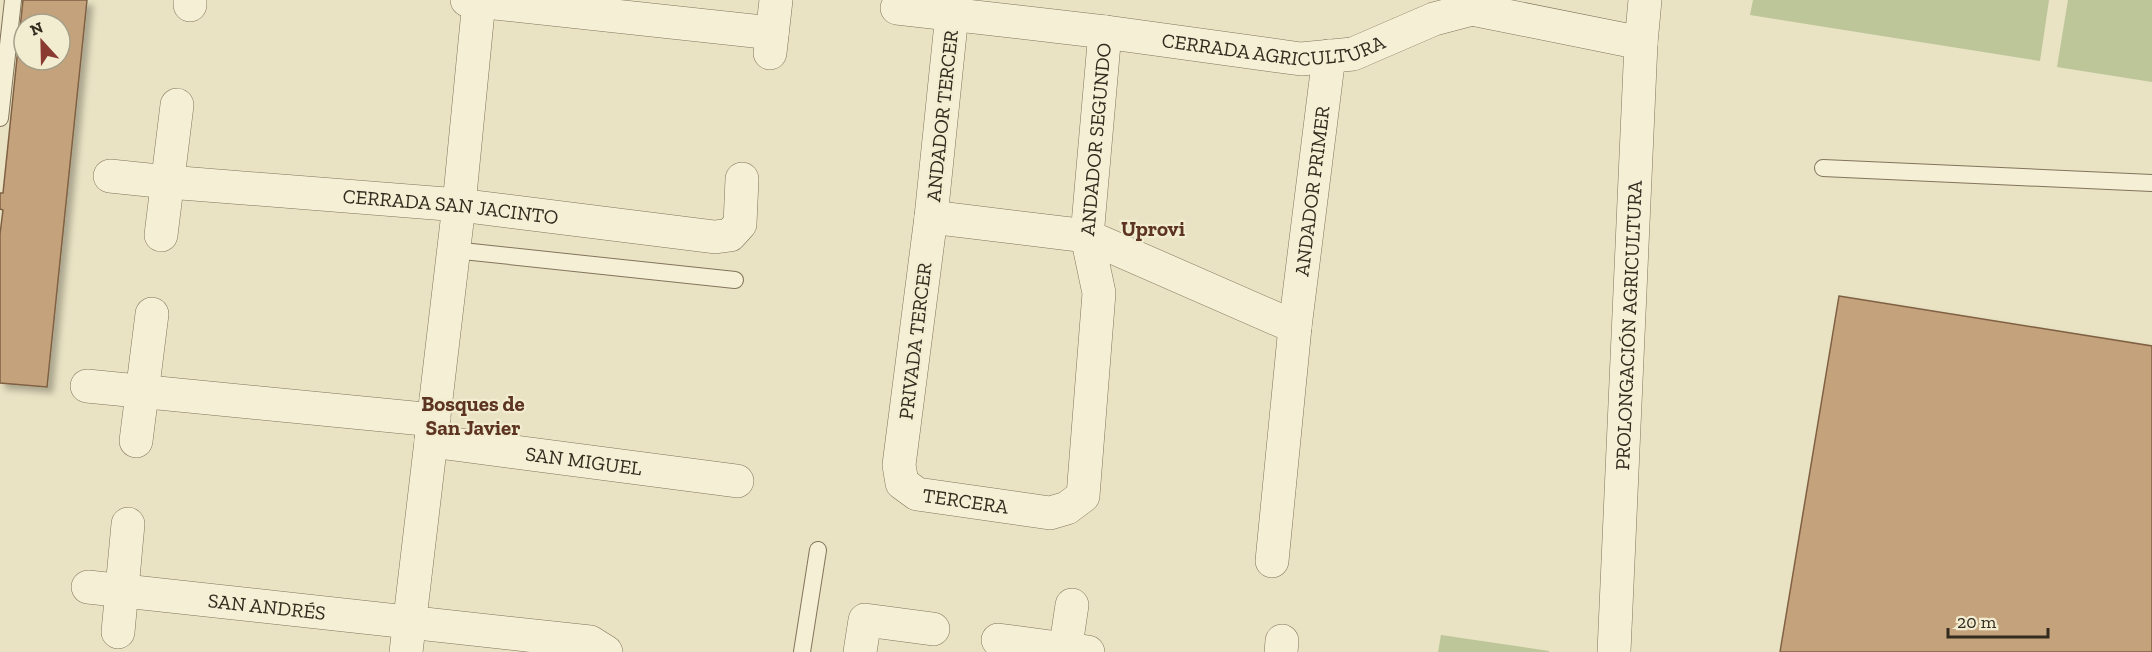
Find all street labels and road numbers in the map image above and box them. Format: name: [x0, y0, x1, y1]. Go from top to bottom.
street label: ANDADOR TERCER: [921, 28, 963, 203]
street label: CERRADA AGRICULTURA: [1160, 28, 1390, 71]
street label: ANDADOR SEGUNDO: [1075, 42, 1116, 237]
street label: ANDADOR PRIMER: [1289, 104, 1335, 278]
street label: PROLONGACIÓN AGRICULTURA: [1610, 179, 1647, 471]
street label: CERRADA SAN JACINTO: [342, 184, 560, 229]
street label: PRIVADA TERCER: [893, 260, 937, 421]
street label: SAN MIGUEL: [524, 441, 643, 480]
street label: TERCERA: [921, 483, 1011, 519]
street label: SAN ANDRÉS: [207, 588, 327, 625]

